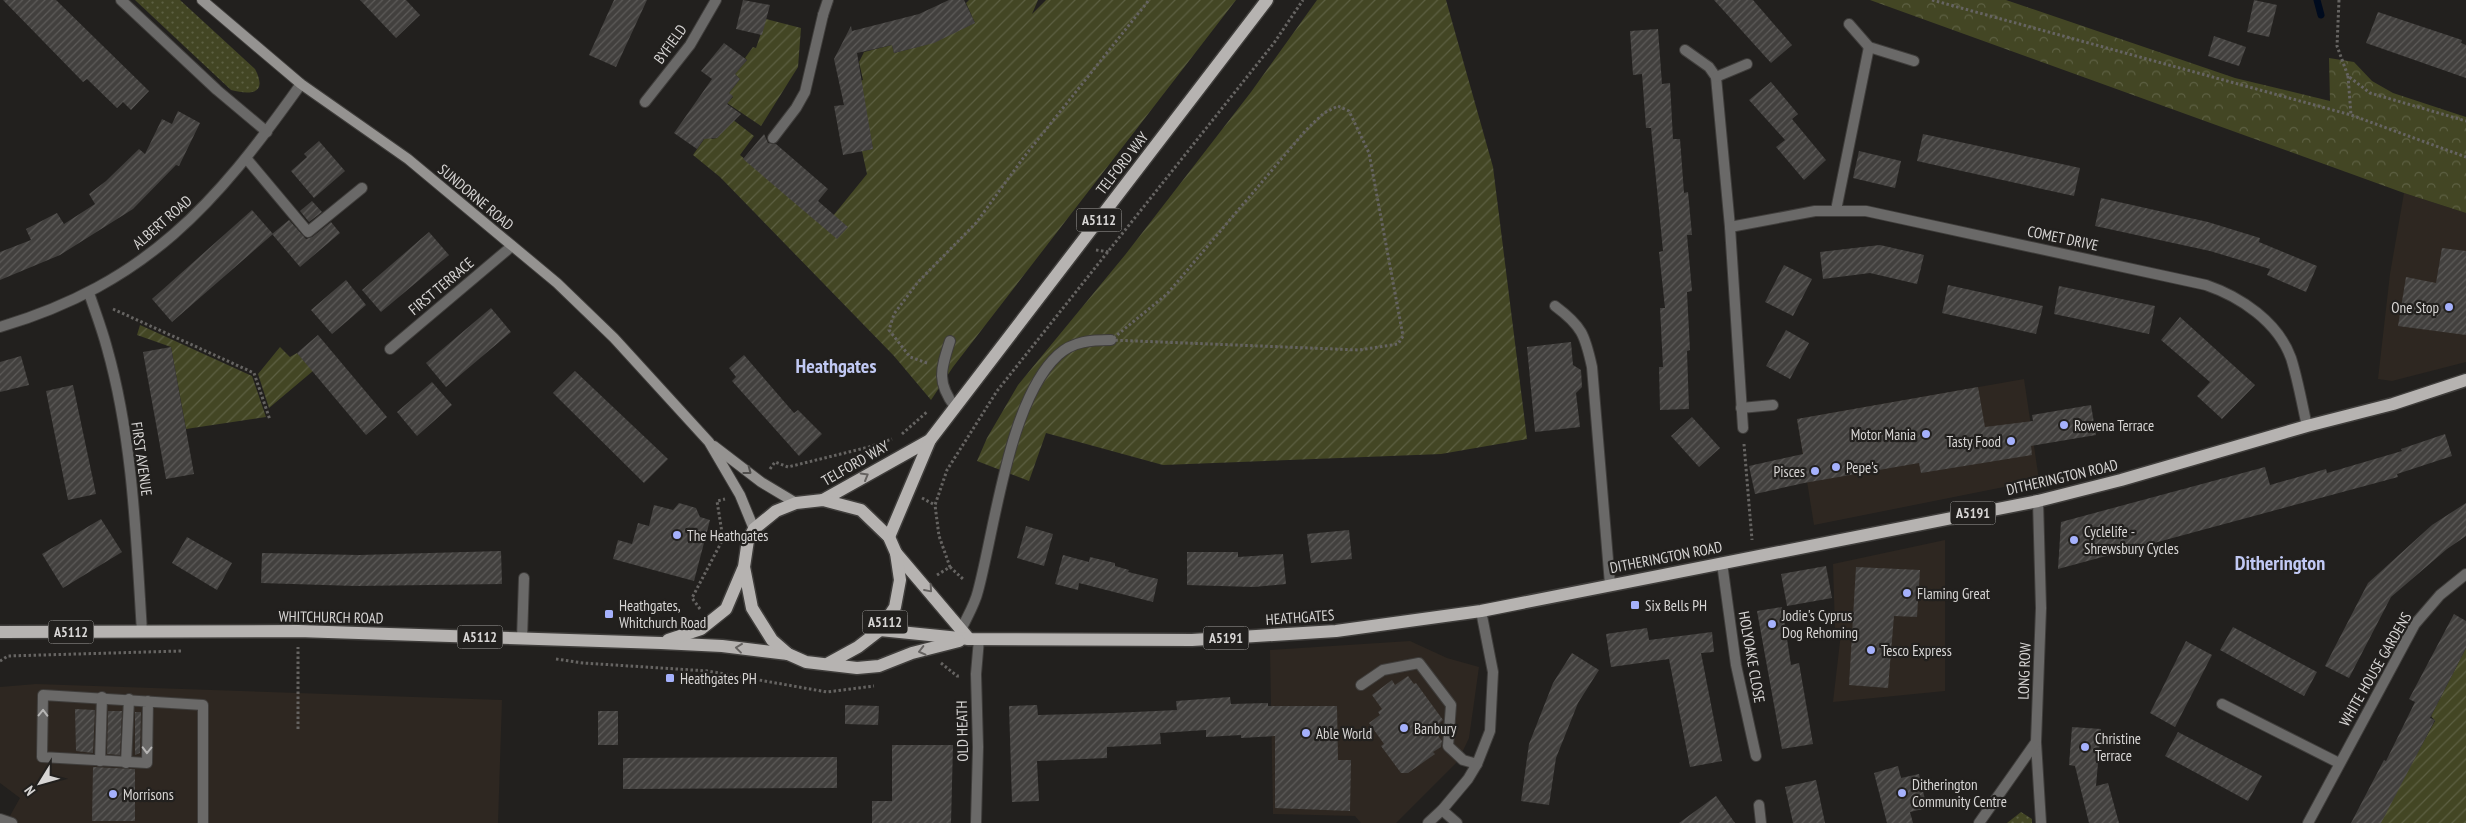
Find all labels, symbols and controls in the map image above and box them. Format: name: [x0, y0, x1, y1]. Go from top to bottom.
street label: BYFIELD: [649, 20, 691, 67]
street label: TELFORD WAY: [1092, 128, 1153, 198]
street label: SUNDORNE ROAD: [434, 160, 518, 234]
street label: ALBERT ROAD: [128, 191, 196, 253]
road number: A5112: [1076, 208, 1122, 232]
street label: COMET DRIVE: [2026, 221, 2100, 255]
street label: FIRST TERRACE: [404, 253, 478, 319]
place label: One Stop: [2391, 298, 2439, 317]
marker: One Stop: [2443, 301, 2455, 313]
district label: Heathgates: [796, 353, 876, 379]
place label: Rowena Terrace: [2074, 416, 2154, 435]
marker: Rowena Terrace: [2058, 419, 2070, 431]
street label: FIRST AVENUE: [127, 421, 157, 497]
place label: Motor Mania: [1851, 425, 1916, 444]
marker: Motor Mania: [1920, 428, 1932, 440]
place label: Tasty Food: [1946, 432, 2001, 451]
marker: Tasty Food: [2005, 435, 2017, 447]
street label: TELFORD WAY: [818, 436, 892, 490]
street label: DITHERINGTON ROAD: [2004, 455, 2120, 499]
place label: Pepe's: [1846, 458, 1878, 477]
marker: Pepe's: [1830, 461, 1842, 473]
place label: Pisces: [1774, 462, 1805, 481]
marker: Pisces: [1809, 465, 1821, 477]
one-way arrow: [742, 466, 751, 474]
one-way arrow: [860, 472, 869, 482]
road number: A5191: [1950, 502, 1996, 524]
place label: Cyclelife - Shrewsbury Cycles: [2084, 522, 2179, 558]
place label: The Heathgates: [687, 526, 768, 545]
marker: The Heathgates: [671, 529, 683, 541]
marker: Cyclelife - Shrewsbury Cycles: [2068, 534, 2080, 546]
street label: DITHERINGTON ROAD: [1608, 537, 1724, 577]
district label: Ditherington: [2235, 550, 2325, 576]
one-way arrow: [923, 583, 931, 592]
place label: Flaming Great: [1917, 584, 1990, 603]
marker: Flaming Great: [1901, 587, 1913, 599]
place label: Heathgates, Whitchurch Road: [619, 596, 706, 632]
place label: Six Bells PH: [1645, 596, 1707, 615]
marker: Six Bells PH: [1629, 599, 1641, 611]
street label: HEATHGATES: [1265, 605, 1335, 629]
place label: Jodie's Cyprus Dog Rehoming: [1781, 606, 1858, 642]
street label: WHITCHURCH ROAD: [278, 607, 384, 627]
marker: Heathgates, Whitchurch Road: [603, 608, 615, 620]
street label: WHITE HOUSE GARDENS: [2335, 609, 2415, 729]
road number: A5112: [862, 610, 908, 634]
street label: HOLYOAKE CLOSE: [1735, 610, 1769, 704]
marker: Jodie's Cyprus Dog Rehoming: [1766, 618, 1778, 630]
road number: A5112: [48, 620, 94, 644]
road number: A5112: [458, 626, 502, 649]
road number: A5191: [1204, 626, 1248, 650]
place label: Tesco Express: [1881, 641, 1952, 660]
street label: LONG ROW: [2014, 642, 2034, 700]
one-way arrow: [735, 643, 743, 654]
marker: Tesco Express: [1865, 644, 1877, 656]
one-way arrow: [917, 645, 926, 656]
place label: Heathgates PH: [680, 669, 757, 688]
marker: Heathgates PH: [664, 672, 676, 684]
street label: OLD HEATH: [952, 700, 972, 762]
one-way arrow: [38, 709, 48, 716]
place label: Banbury: [1414, 719, 1457, 738]
marker: Banbury: [1398, 722, 1410, 734]
place label: Able World: [1316, 724, 1372, 743]
marker: Able World: [1300, 727, 1312, 739]
place label: Christine Terrace: [2095, 729, 2141, 765]
marker: Christine Terrace: [2079, 741, 2091, 753]
one-way arrow: [142, 746, 152, 754]
north arrow: [15, 758, 65, 808]
place label: Ditherington Community Centre: [1912, 775, 2007, 811]
text: N: [20, 782, 39, 799]
place label: Morrisons: [123, 785, 174, 804]
marker: Ditherington Community Centre: [1896, 787, 1908, 799]
marker: Morrisons: [107, 788, 119, 800]

